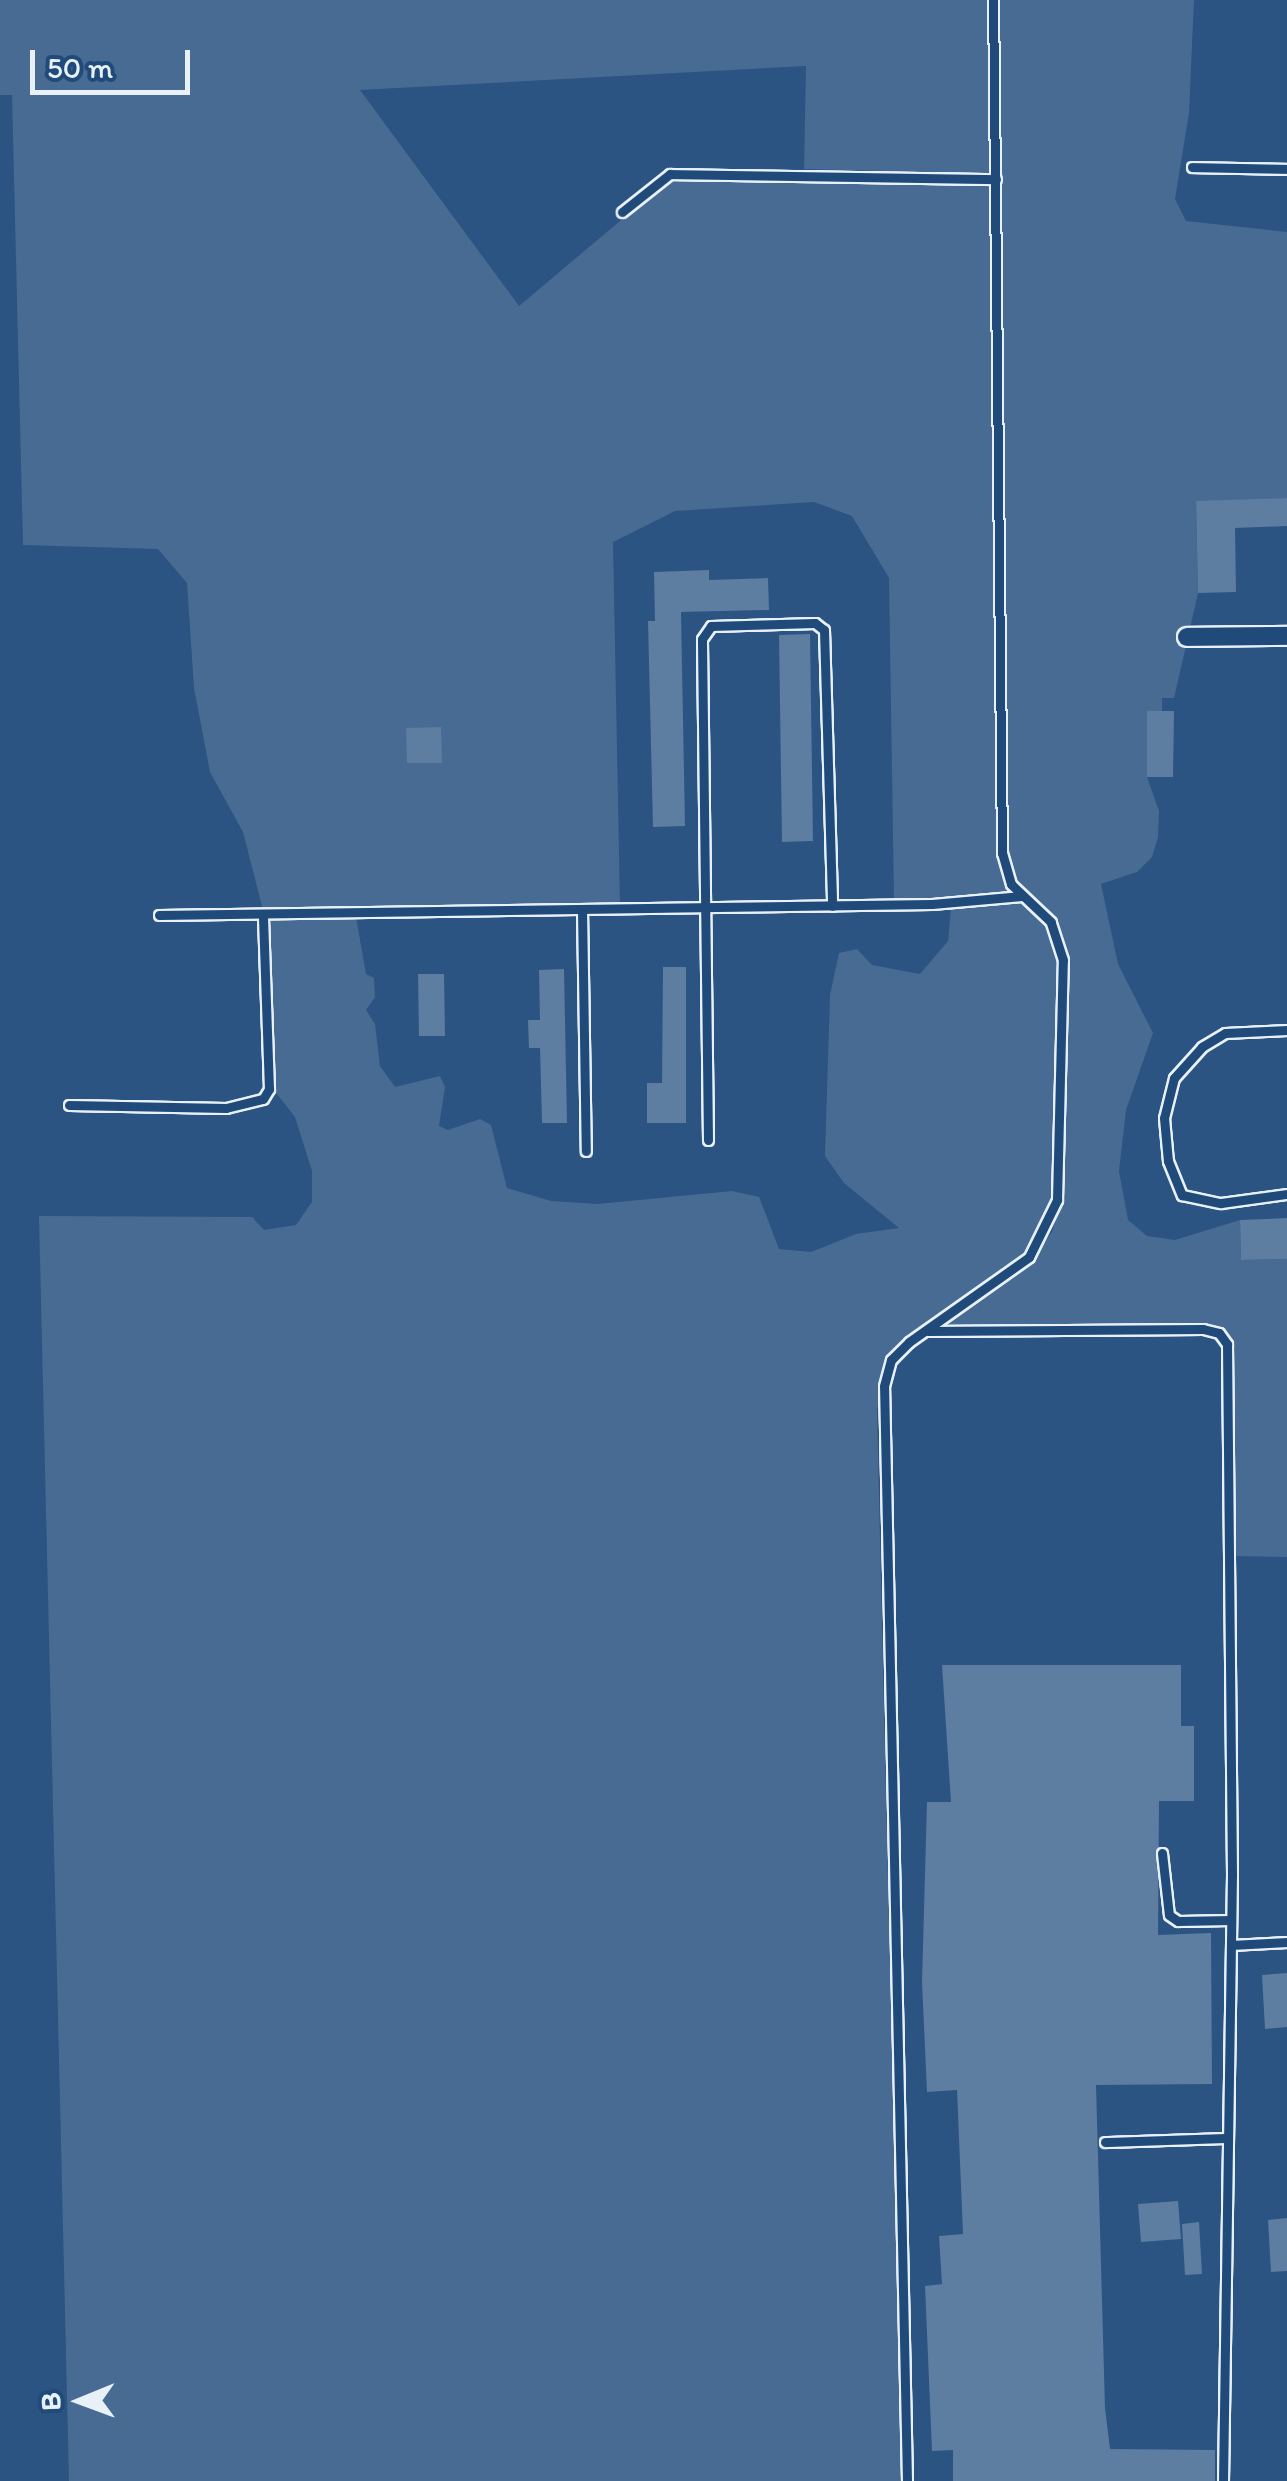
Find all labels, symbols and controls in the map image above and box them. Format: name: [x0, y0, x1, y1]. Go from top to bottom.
scale bar: [35, 30, 195, 92]
text: 50 m: [47, 49, 113, 86]
north arrow: [30, 2351, 130, 2451]
text: B: [33, 2392, 67, 2411]

